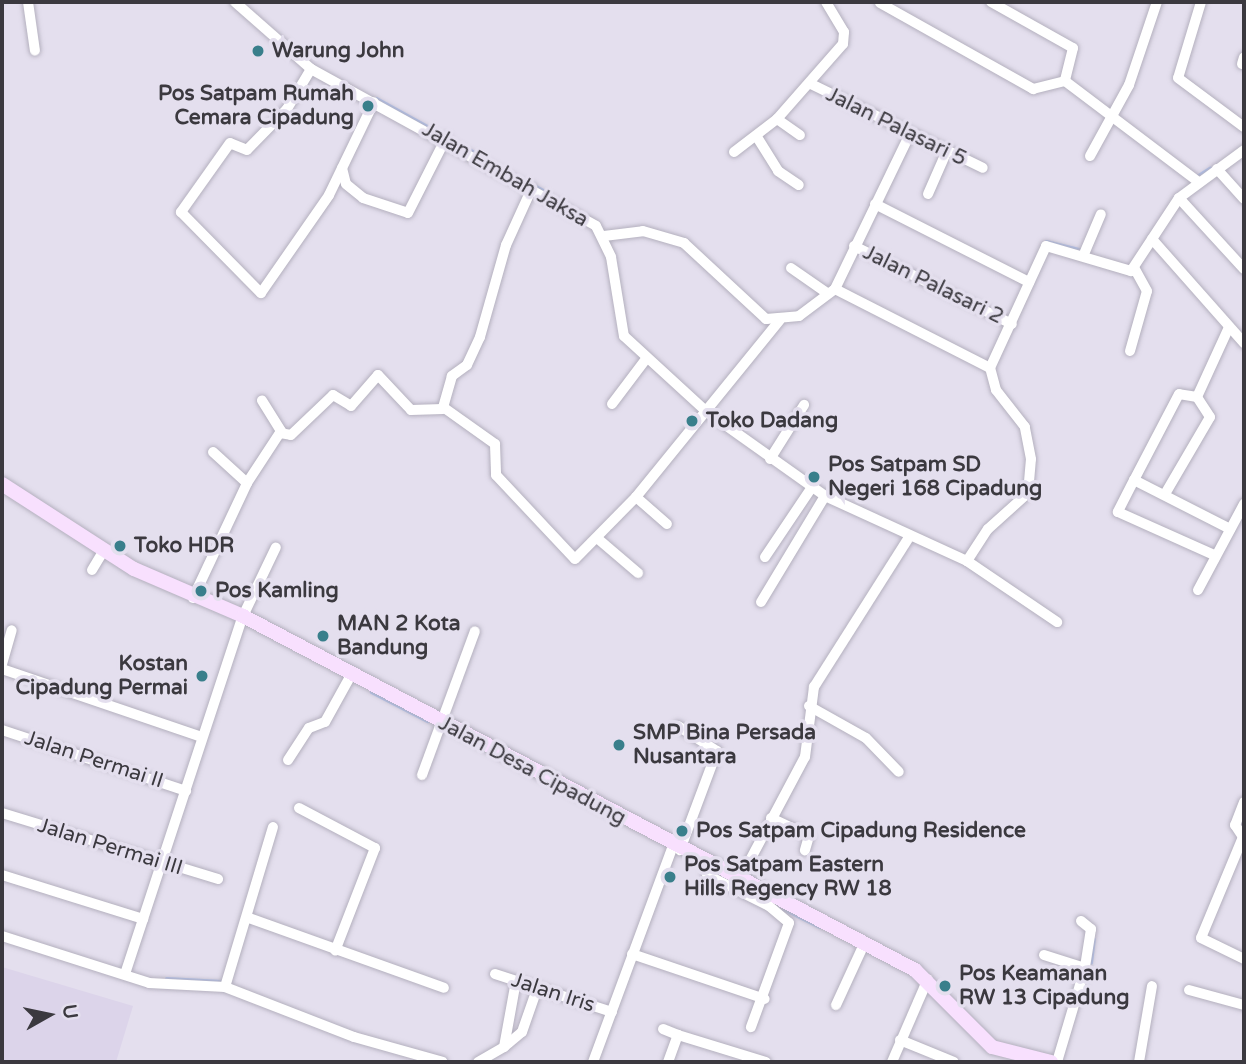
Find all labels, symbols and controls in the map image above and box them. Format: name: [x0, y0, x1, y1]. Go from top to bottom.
place label: Warung John: [272, 38, 405, 64]
marker: Warung John: [250, 43, 266, 59]
place label: Pos Satpam Rumah Cemara Cipadung: [158, 81, 354, 131]
street label: Jalan Palasari 5: [822, 82, 970, 172]
marker: Pos Satpam Rumah Cemara Cipadung: [360, 98, 376, 114]
street label: Jalan Embah Jaksa: [418, 117, 592, 233]
street label: Jalan Palasari 2: [859, 240, 1007, 330]
place label: Toko Dadang: [706, 408, 838, 434]
marker: Toko Dadang: [684, 413, 700, 429]
place label: Pos Satpam SD Negeri 168 Cipadung: [828, 452, 1042, 502]
marker: Pos Satpam SD Negeri 168 Cipadung: [806, 469, 822, 485]
place label: Toko HDR: [134, 533, 234, 559]
marker: Toko HDR: [112, 538, 128, 554]
place label: Pos Kamling: [215, 578, 339, 604]
marker: Pos Kamling: [193, 583, 209, 599]
place label: MAN 2 Kota Bandung: [337, 611, 461, 661]
marker: MAN 2 Kota Bandung: [315, 628, 331, 644]
place label: Kostan Cipadung Permai: [16, 651, 188, 701]
marker: Kostan Cipadung Permai: [194, 668, 210, 684]
street label: Jalan Desa Cipadung: [434, 711, 630, 831]
place label: SMP Bina Persada Nusantara: [633, 720, 816, 770]
street label: Jalan Permai II: [21, 726, 167, 794]
marker: SMP Bina Persada Nusantara: [611, 737, 627, 753]
street label: Jalan Permai III: [34, 813, 186, 881]
place label: Pos Satpam Cipadung Residence: [696, 818, 1026, 844]
marker: Pos Satpam Cipadung Residence: [674, 823, 690, 839]
place label: Pos Satpam Eastern Hills Regency RW 18: [684, 852, 892, 902]
marker: Pos Satpam Eastern Hills Regency RW 18: [662, 869, 678, 885]
place label: Pos Keamanan RW 13 Cipadung: [959, 961, 1129, 1011]
street label: Jalan Iris: [508, 968, 598, 1018]
marker: Pos Keamanan RW 13 Cipadung: [937, 978, 953, 994]
north arrow: [14, 980, 84, 1050]
text: U: [58, 1003, 82, 1021]

